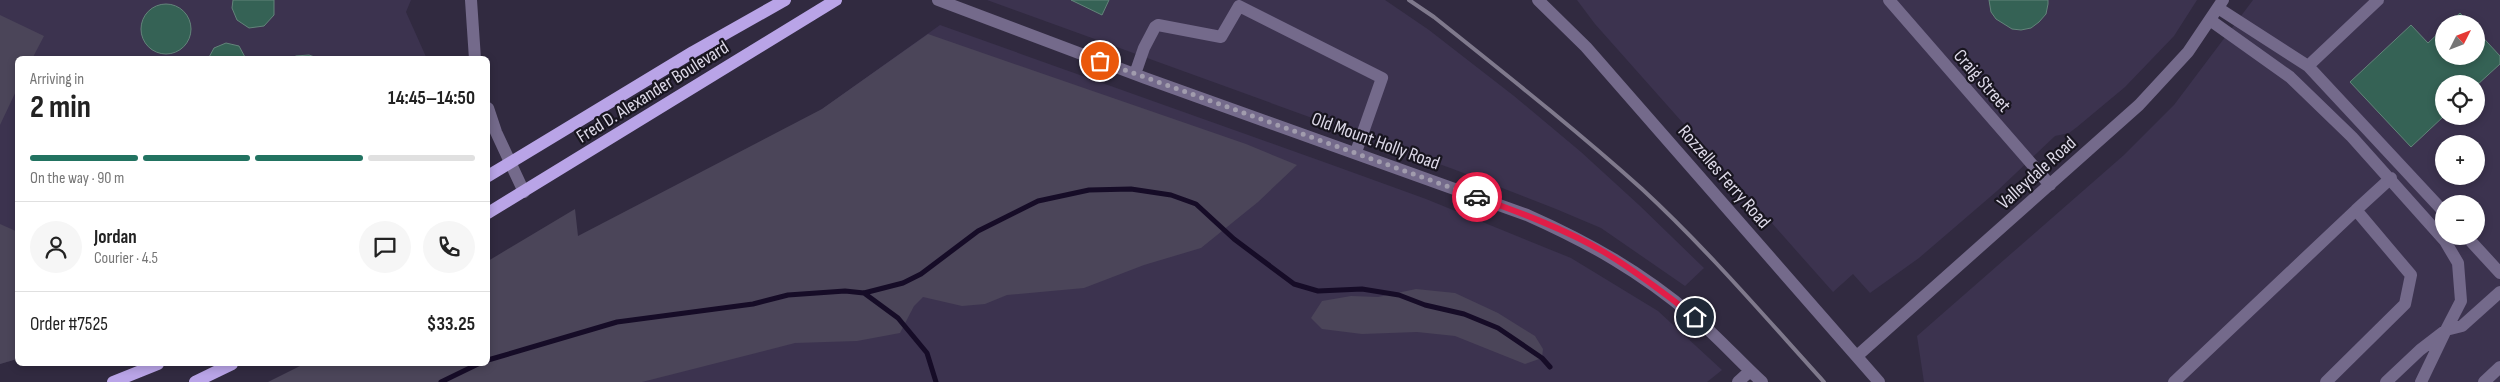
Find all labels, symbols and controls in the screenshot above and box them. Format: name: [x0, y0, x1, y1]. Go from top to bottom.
north arrow: [2435, 15, 2485, 65]
map controls: [2435, 15, 2485, 245]
street label: Fred D. Alexander Boulevard: [572, 36, 733, 148]
pin: [1079, 40, 1121, 82]
street label: Craig Street: [1948, 45, 2016, 117]
icon: bag: [1086, 47, 1114, 75]
text: Arriving in: [30, 70, 84, 89]
button: locate: [2435, 75, 2485, 125]
text: 14:45–14:50: [388, 87, 475, 110]
text: 2 min: [30, 88, 91, 127]
street label: Old Mount Holly Road: [1308, 108, 1443, 175]
street label: Rozzelles Ferry Road: [1673, 121, 1775, 233]
street label: Valleydale Road: [1993, 132, 2081, 214]
button: +: [2435, 135, 2485, 185]
text: On the way · 90 m: [30, 169, 124, 188]
courier: [1452, 172, 1502, 222]
icon: car: [1463, 183, 1491, 211]
button: −: [2435, 195, 2485, 245]
button: person: [30, 221, 82, 273]
button: chat: [359, 221, 411, 273]
button: phone: [423, 221, 475, 273]
text: Jordan: [94, 226, 137, 249]
text: Courier · 4.5: [94, 249, 158, 268]
pin: [1674, 296, 1716, 338]
icon: home: [1681, 303, 1709, 331]
text: Order #7525: [30, 313, 108, 336]
text: $33.25: [427, 313, 475, 336]

